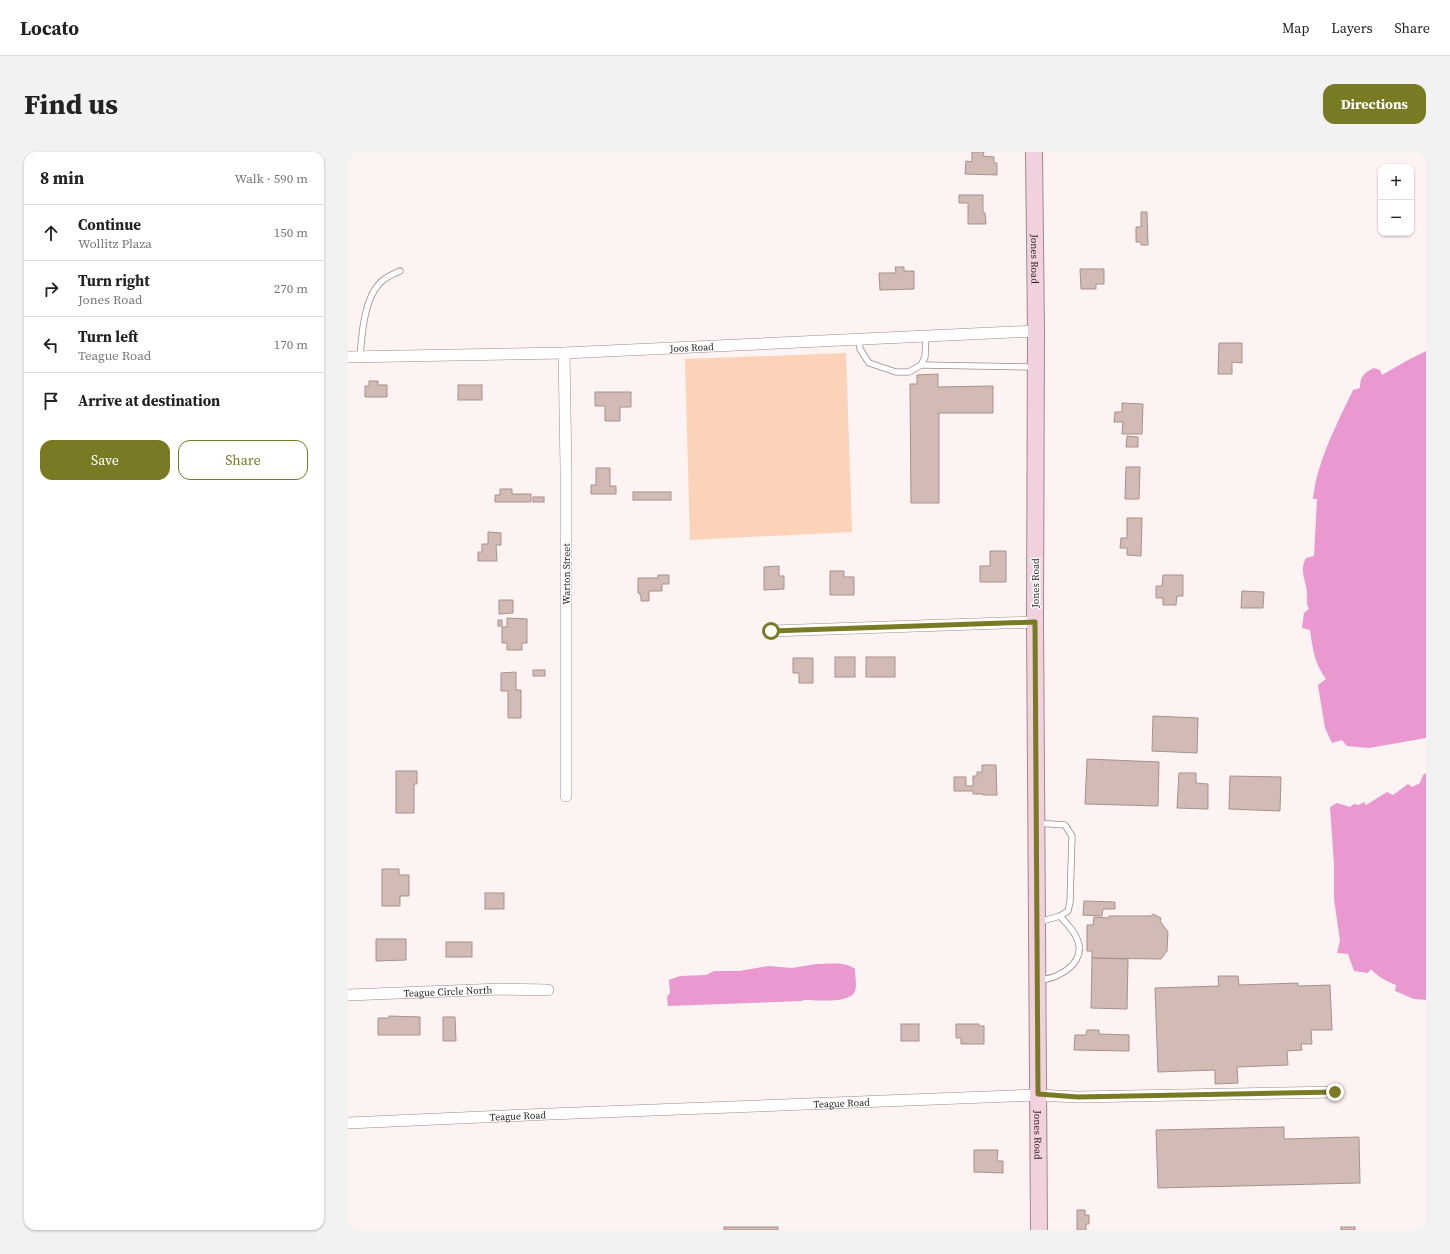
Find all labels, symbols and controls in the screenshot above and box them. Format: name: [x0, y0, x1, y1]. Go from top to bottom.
text: Locato: [20, 15, 79, 41]
text: Map: [1282, 18, 1309, 38]
text: Layers: [1331, 18, 1373, 38]
text: Share: [1395, 18, 1430, 38]
button: Directions: [1323, 84, 1426, 124]
text: Find us: [24, 85, 118, 123]
map controls: [1378, 164, 1414, 236]
button: +: [1378, 164, 1414, 200]
text: 8 min: [40, 166, 84, 190]
text: Walk · 590 m: [235, 170, 308, 187]
button: −: [1378, 200, 1414, 236]
text: Continue: [78, 214, 141, 235]
icon: ahead: [40, 222, 62, 244]
text: 150 m: [274, 224, 308, 241]
street label: Jones Road: [1028, 233, 1042, 284]
text: Wollitz Plaza: [78, 235, 152, 252]
text: Turn right: [78, 270, 150, 291]
icon: right: [40, 278, 62, 300]
text: 270 m: [274, 280, 308, 297]
text: Jones Road: [78, 291, 142, 308]
text: Turn left: [78, 326, 138, 347]
icon: left: [40, 334, 62, 356]
text: 170 m: [274, 336, 308, 353]
street label: Joos Road: [669, 340, 714, 355]
text: Teague Road: [78, 347, 151, 364]
icon: arrive: [40, 390, 62, 412]
text: Arrive at destination: [78, 390, 220, 411]
button: Save: [40, 440, 170, 480]
button: Share: [178, 440, 308, 480]
street label: Warton Street: [560, 543, 573, 605]
street label: Jones Road: [1029, 558, 1042, 609]
route start: [762, 622, 780, 640]
street label: Teague Circle North: [403, 983, 493, 999]
route end: [1326, 1083, 1344, 1101]
street label: Teague Road: [813, 1095, 870, 1110]
street label: Teague Road: [489, 1108, 547, 1123]
street label: Jones Road: [1032, 1109, 1045, 1160]

